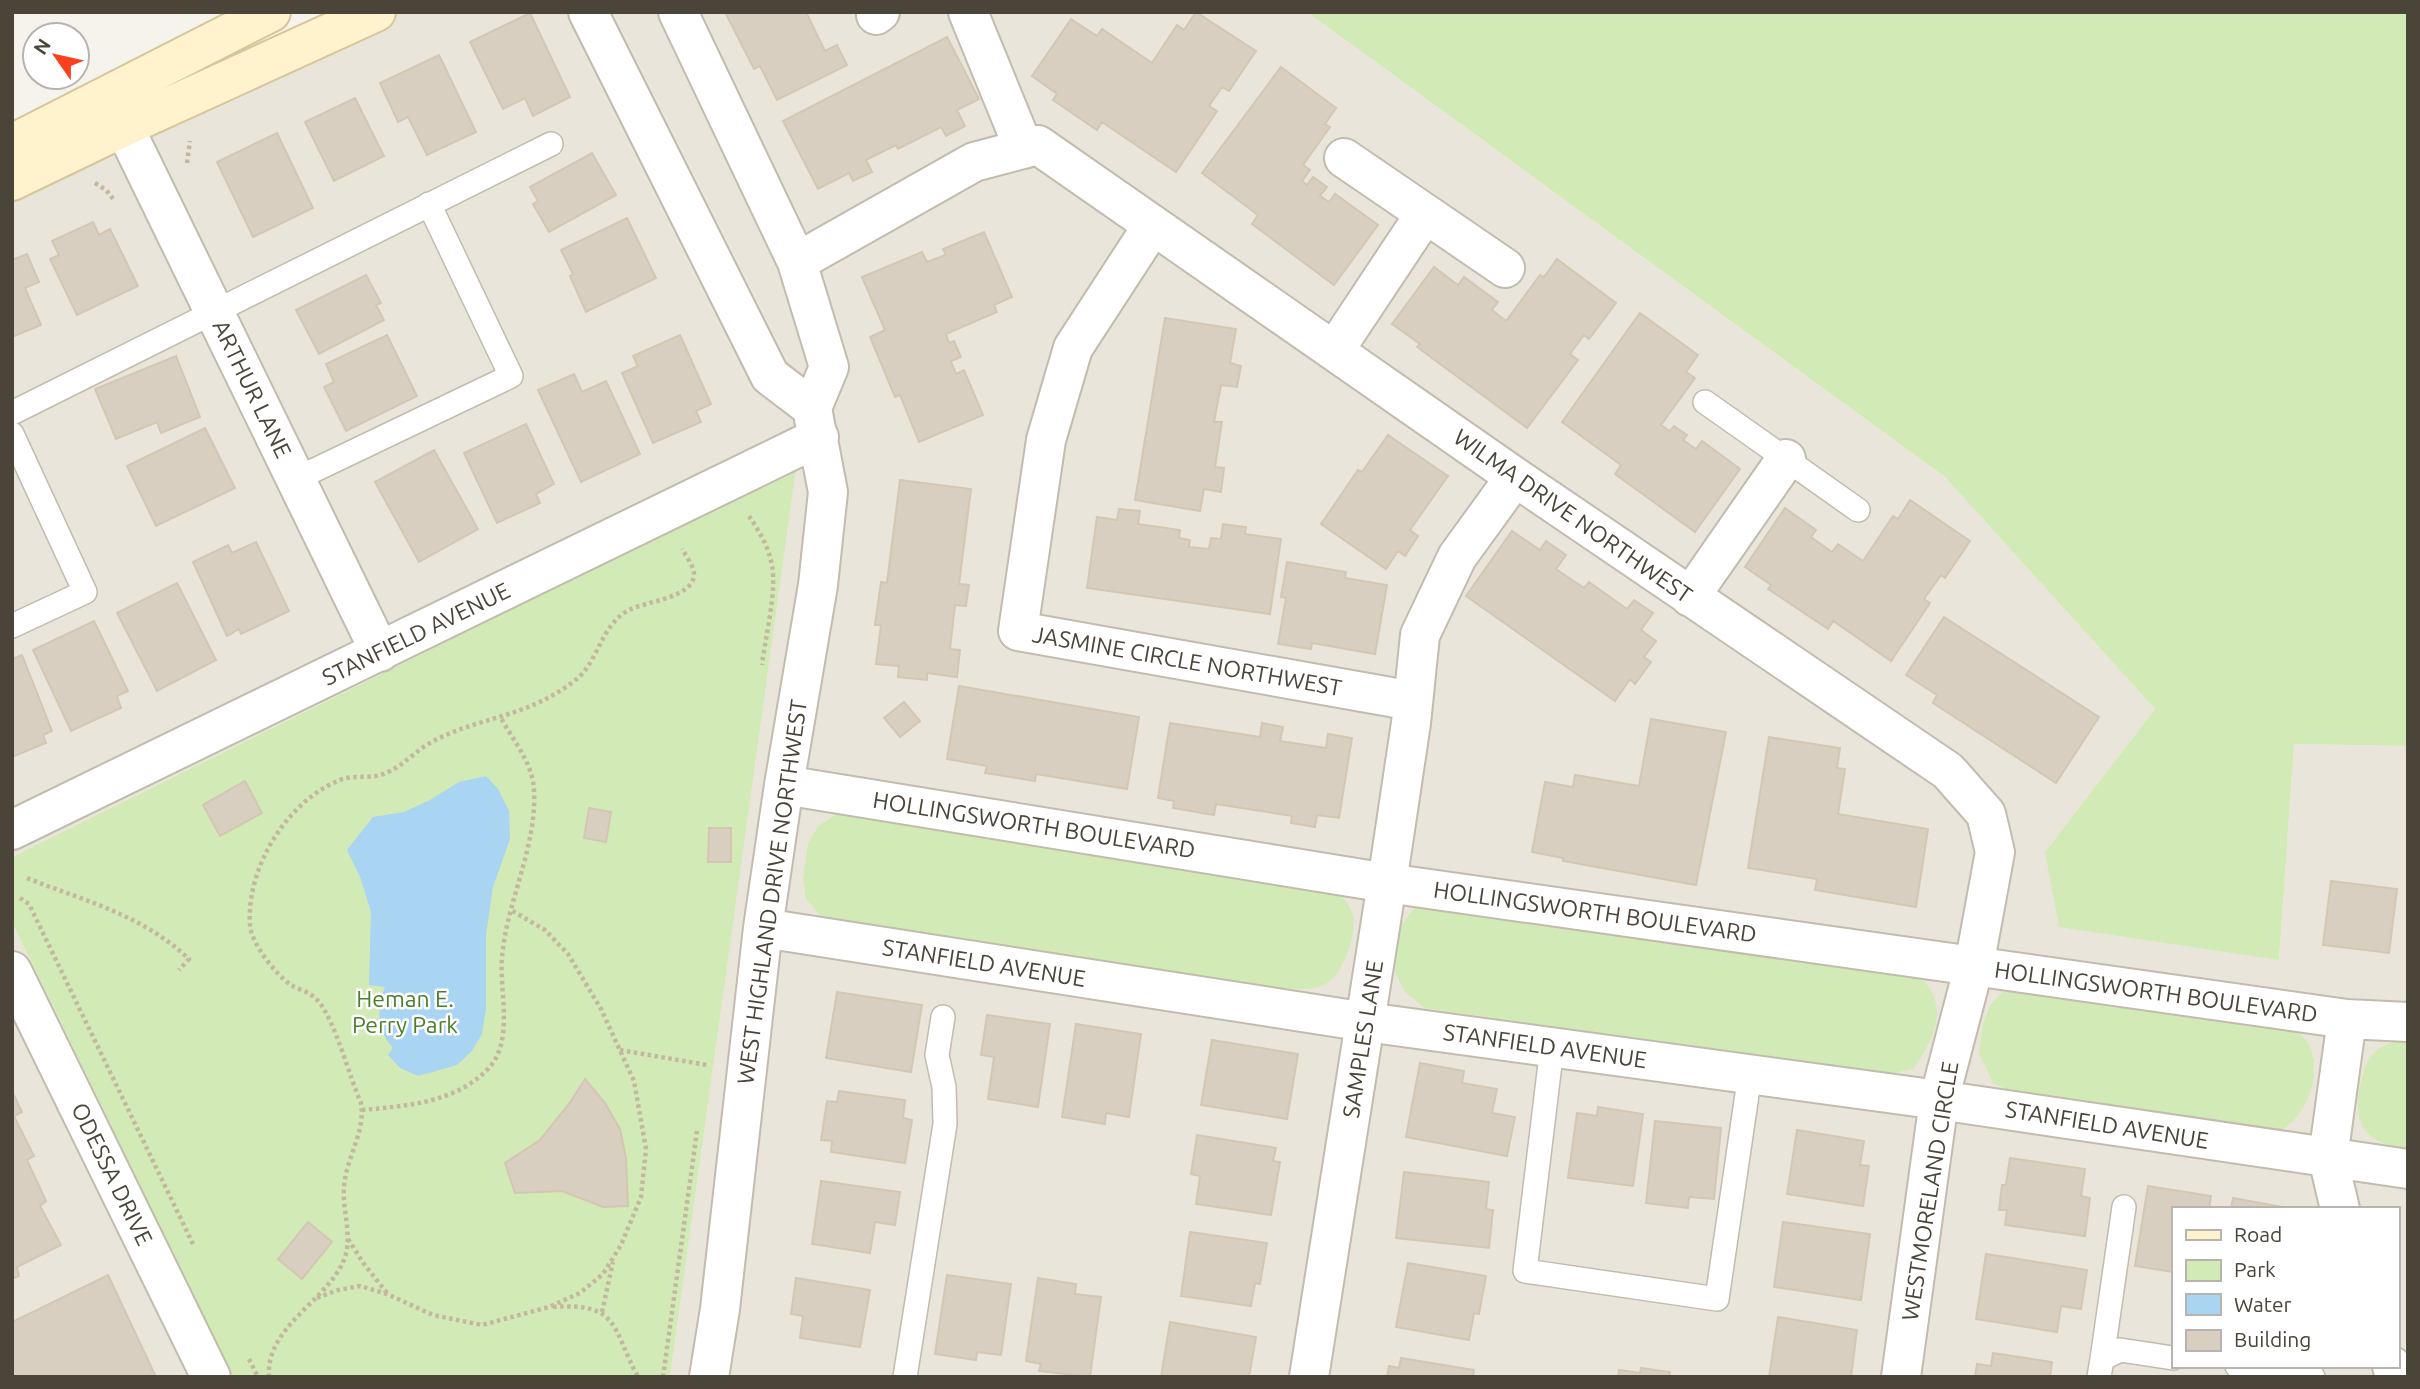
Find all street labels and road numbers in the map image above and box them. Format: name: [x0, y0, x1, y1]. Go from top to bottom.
street label: ARTHUR LANE: [208, 316, 297, 462]
street label: WILMA DRIVE NORTHWEST: [1450, 424, 1697, 608]
street label: STANFIELD AVENUE: [318, 577, 514, 690]
street label: JASMINE CIRCLE NORTHWEST: [1030, 621, 1344, 700]
street label: WEST HIGHLAND DRIVE NORTHWEST: [732, 698, 811, 1086]
street label: HOLLINGSWORTH BOULEVARD: [871, 787, 1197, 862]
street label: HOLLINGSWORTH BOULEVARD: [1432, 876, 1758, 947]
street label: STANFIELD AVENUE: [881, 934, 1087, 991]
street label: HOLLINGSWORTH BOULEVARD: [1993, 956, 2319, 1027]
street label: SAMPLES LANE: [1338, 958, 1387, 1120]
street label: STANFIELD AVENUE: [1442, 1019, 1648, 1072]
street label: WESTMORELAND CIRCLE: [1897, 1060, 1962, 1322]
street label: STANFIELD AVENUE: [2004, 1096, 2210, 1153]
street label: ODESSA DRIVE: [67, 1099, 158, 1249]

